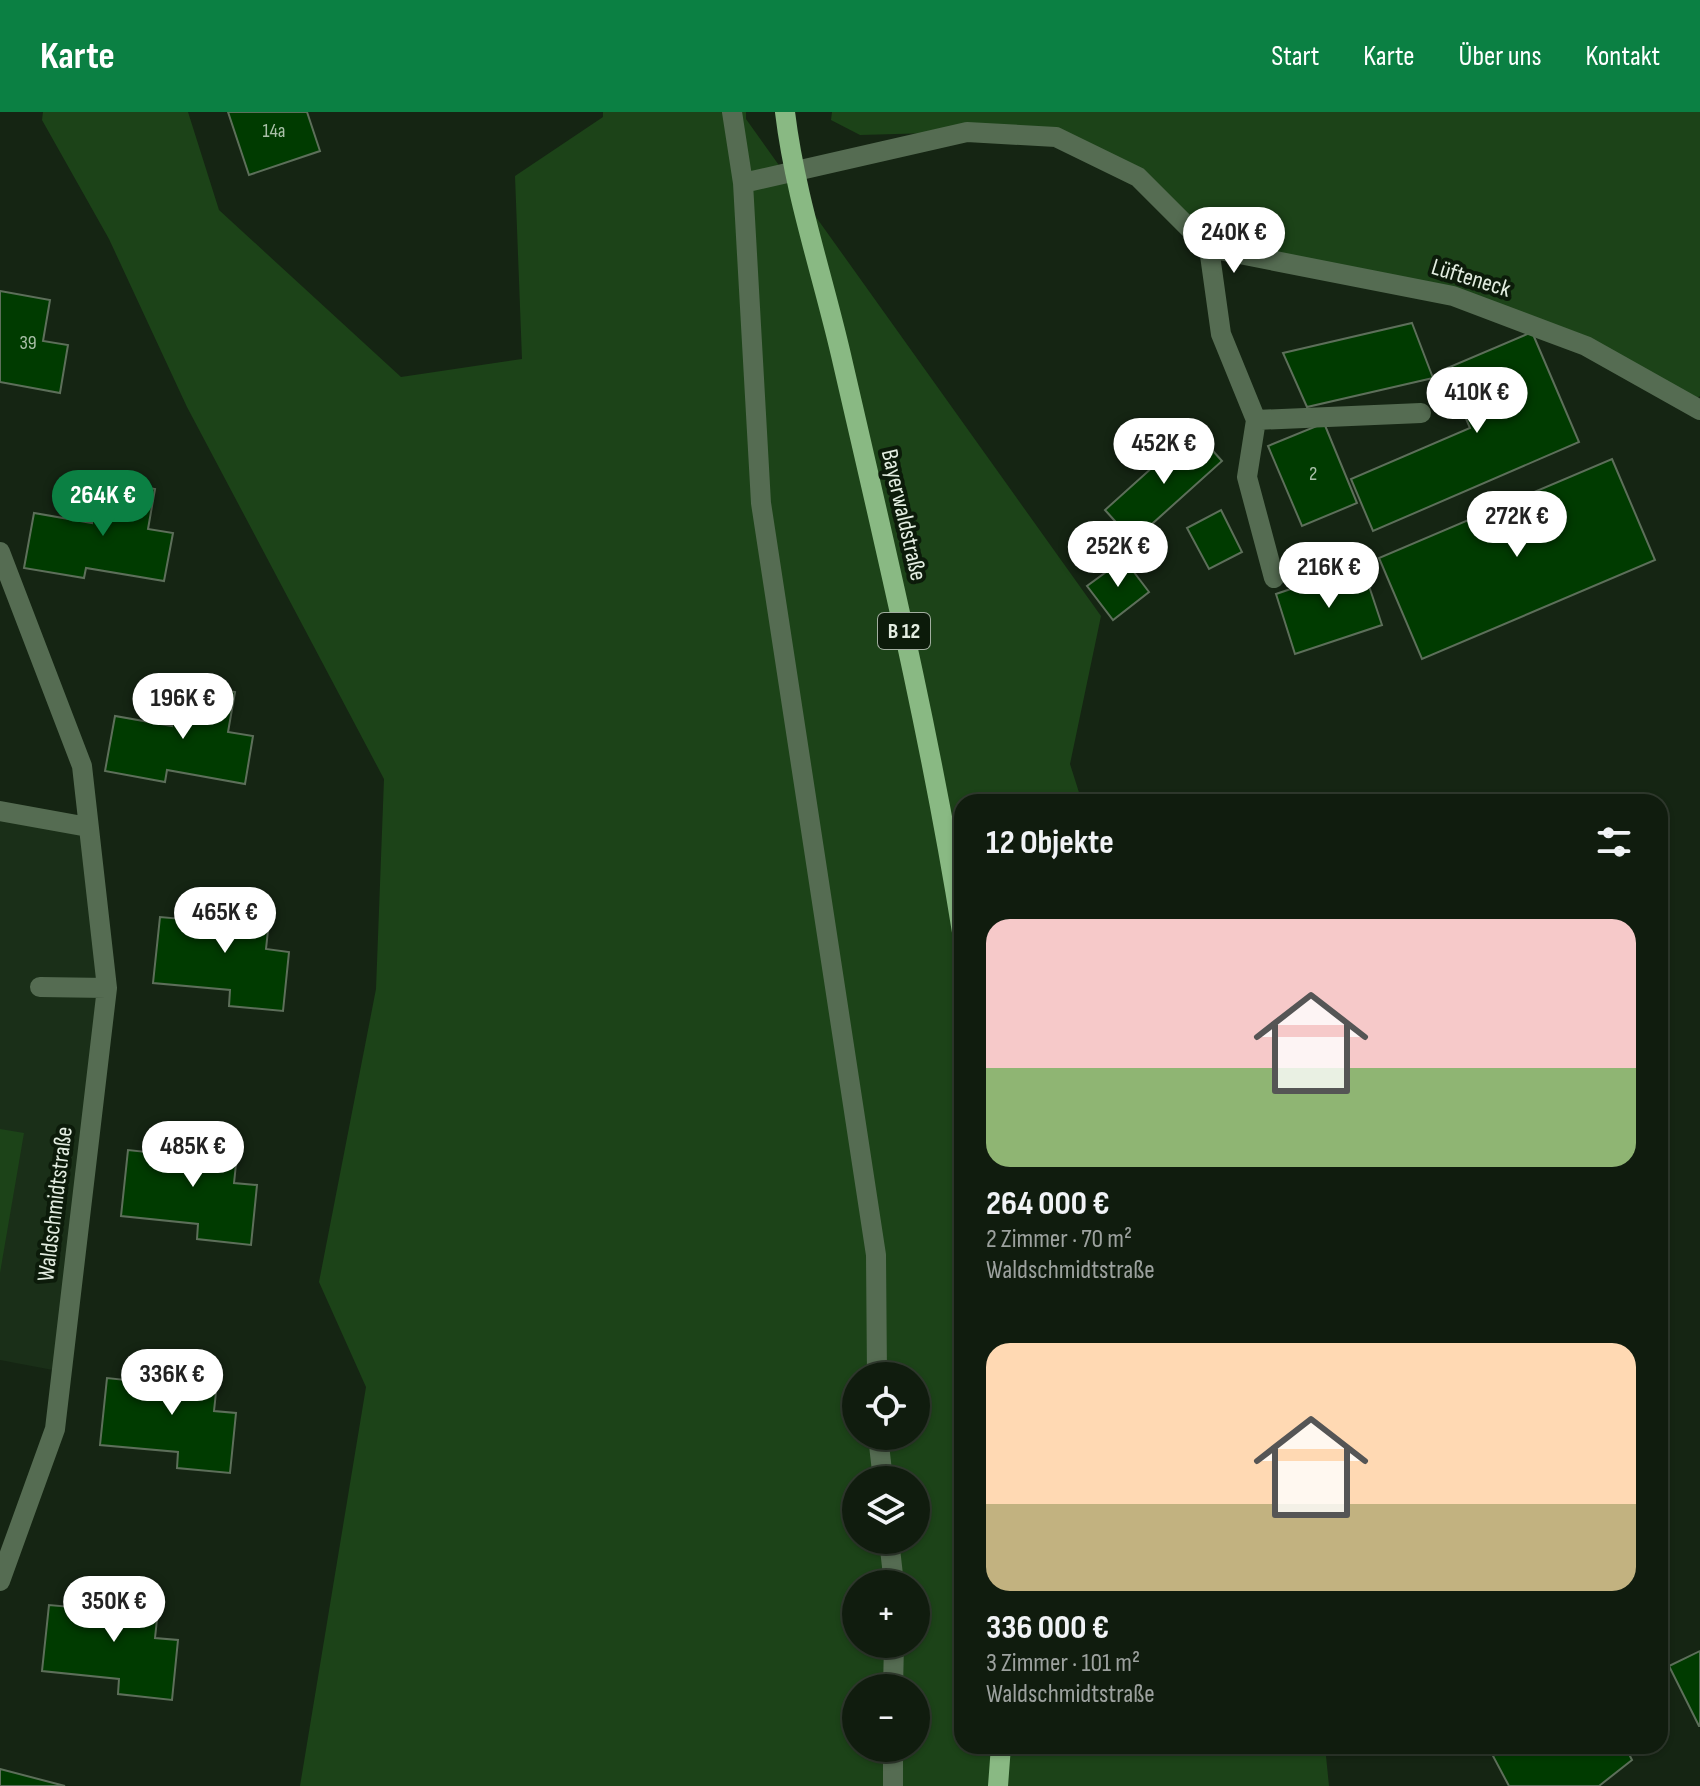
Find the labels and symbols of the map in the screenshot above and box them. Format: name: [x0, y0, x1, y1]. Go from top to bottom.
house number: 14a: [262, 119, 286, 143]
pin: 240K €: [1169, 207, 1299, 275]
street label: Lüfteneck: [1428, 252, 1514, 304]
house number: 39: [19, 331, 37, 355]
pin: 410K €: [1412, 367, 1542, 435]
pin: 452K €: [1099, 418, 1229, 486]
street label: Bayerwaldstraße: [875, 446, 933, 584]
house number: 2: [1309, 462, 1317, 486]
pin: 264K €: [38, 470, 168, 538]
pin: 272K €: [1452, 491, 1582, 559]
pin: 252K €: [1053, 521, 1183, 589]
pin: 216K €: [1264, 542, 1394, 610]
road number: B 12: [878, 613, 930, 649]
pin: 196K €: [118, 673, 248, 741]
pin: 465K €: [160, 887, 290, 955]
pin: 485K €: [128, 1121, 258, 1189]
street label: Waldschmidtstraße: [31, 1125, 79, 1283]
pin: 336K €: [107, 1349, 237, 1417]
pin: 350K €: [49, 1576, 179, 1644]

